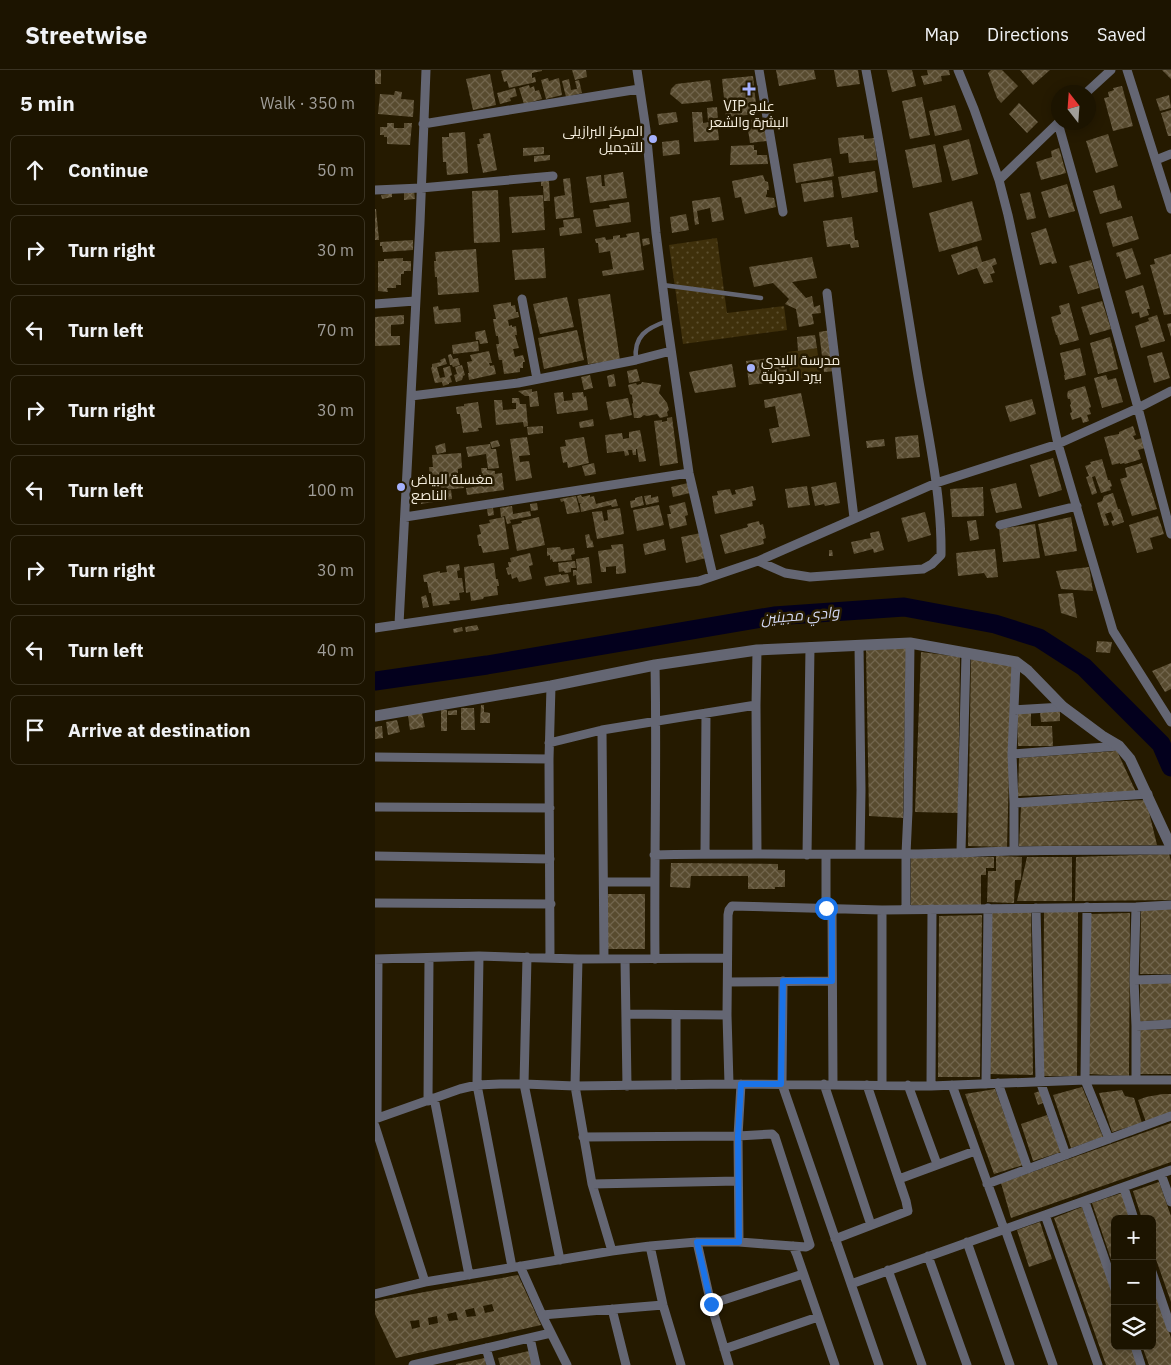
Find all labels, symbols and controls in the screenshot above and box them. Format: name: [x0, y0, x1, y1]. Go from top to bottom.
text: Streetwise: [25, 19, 147, 51]
text: Map: [924, 23, 959, 46]
text: Directions: [987, 23, 1069, 46]
text: Saved: [1097, 23, 1146, 46]
marker: VIP علاج البشرة والشعر: [742, 82, 756, 96]
north arrow: [1051, 85, 1096, 130]
text: 5 min: [20, 89, 75, 117]
text: Walk · 350 m: [260, 93, 355, 113]
place label: VIP علاج البشرة والشعر: [708, 97, 789, 131]
place label: المركز البرازيلى للتجميل: [563, 122, 643, 156]
marker: المركز البرازيلى للتجميل: [647, 133, 659, 145]
icon: ahead: [21, 156, 49, 184]
text: Continue: [68, 158, 148, 182]
text: 50 m: [317, 160, 354, 180]
icon: right: [21, 236, 49, 264]
text: Turn right: [68, 238, 155, 262]
text: 30 m: [317, 240, 354, 260]
icon: left: [21, 316, 49, 344]
text: Turn left: [68, 318, 144, 342]
text: 70 m: [317, 320, 354, 340]
place label: مدرسة الليدي بيرد الدولية: [761, 351, 840, 385]
marker: مدرسة الليدي بيرد الدولية: [745, 362, 757, 374]
icon: right: [21, 396, 49, 424]
text: Turn right: [68, 398, 155, 422]
text: 30 m: [317, 400, 354, 420]
place label: مغسلة البياض الناصع: [411, 470, 493, 504]
icon: left: [21, 476, 49, 504]
text: Turn left: [68, 478, 144, 502]
text: 100 m: [307, 480, 354, 500]
marker: مغسلة البياض الناصع: [395, 481, 407, 493]
icon: right: [21, 556, 49, 584]
text: Turn right: [68, 558, 155, 582]
text: 30 m: [317, 560, 354, 580]
water label: وادي مجينين: [760, 602, 841, 631]
icon: left: [21, 636, 49, 664]
text: Turn left: [68, 638, 144, 662]
text: 40 m: [317, 640, 354, 660]
icon: arrive: [21, 716, 49, 744]
text: Arrive at destination: [68, 718, 251, 742]
route start: [815, 897, 838, 920]
map controls: [1111, 1215, 1156, 1350]
button: +: [1111, 1215, 1156, 1260]
button: −: [1111, 1260, 1156, 1305]
route end: [700, 1293, 723, 1316]
button: layers: [1111, 1305, 1156, 1350]

